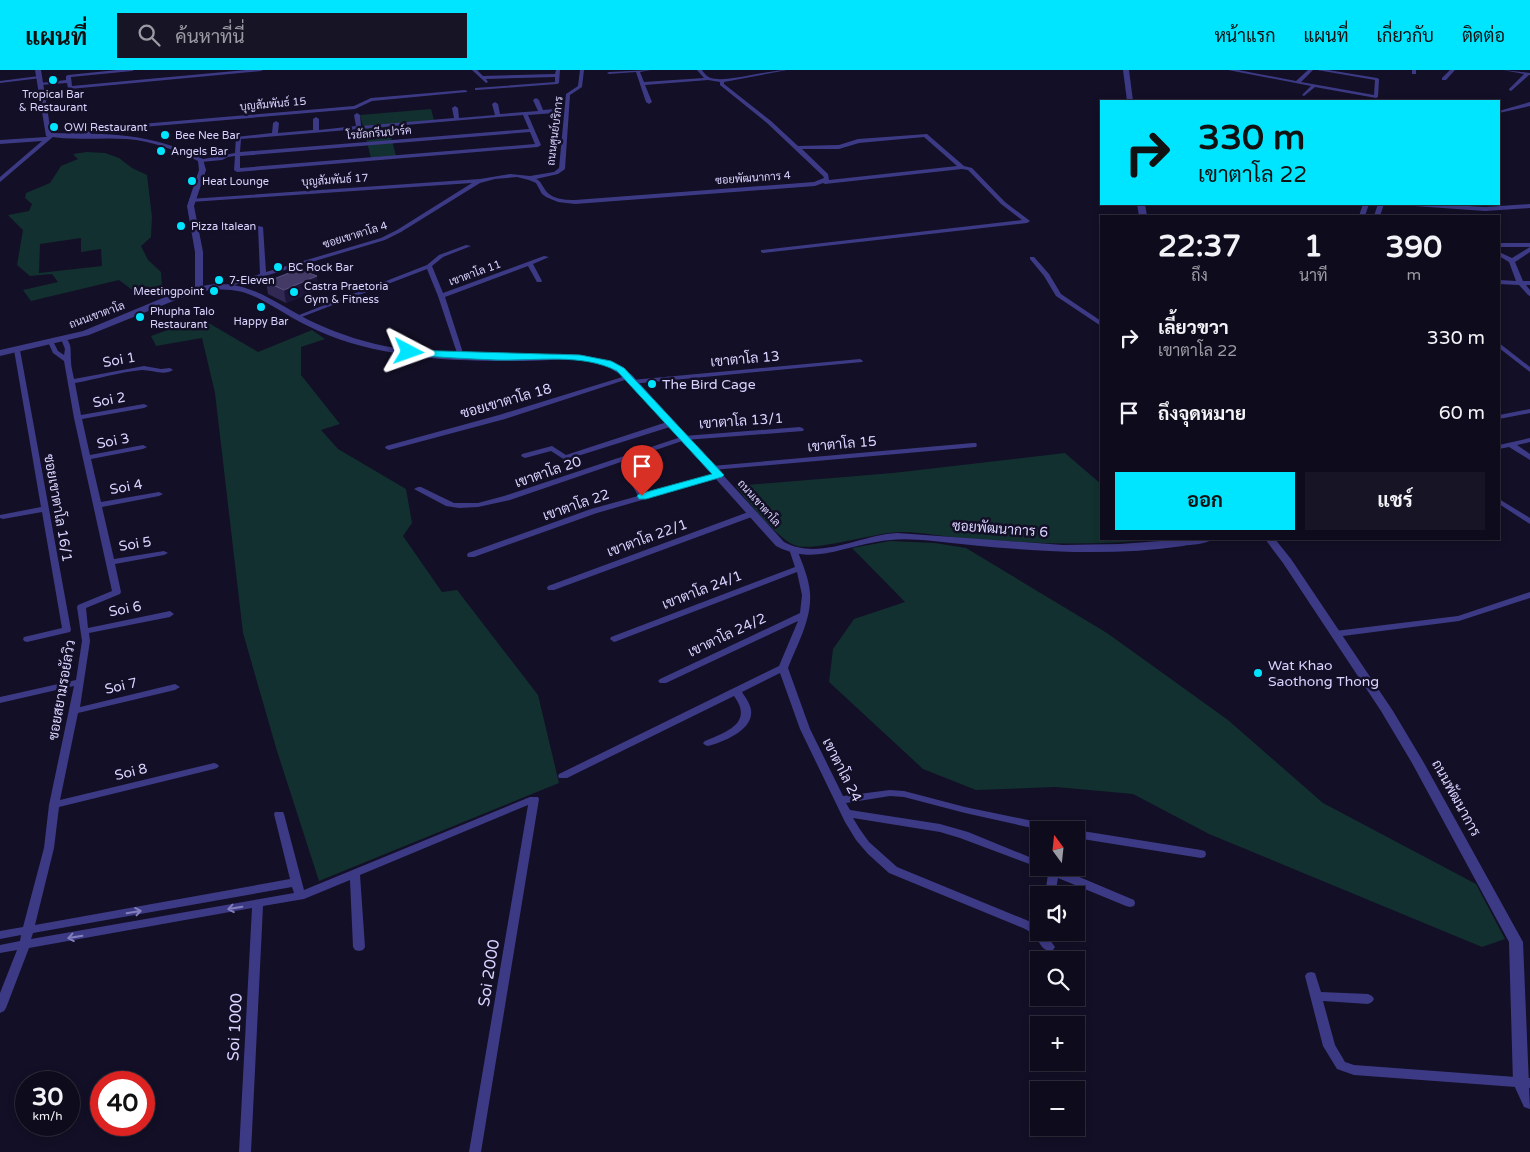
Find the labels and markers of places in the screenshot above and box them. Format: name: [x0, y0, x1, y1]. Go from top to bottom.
marker: Tropical Bar & Restaurant: [47, 74, 59, 86]
place label: Tropical Bar & Restaurant: [19, 88, 87, 114]
marker: OWI Restaurant: [48, 121, 60, 133]
place label: OWI Restaurant: [64, 121, 148, 134]
marker: Bee Nee Bar: [159, 129, 171, 141]
place label: Bee Nee Bar: [175, 129, 241, 142]
marker: Angels Bar: [155, 145, 167, 157]
place label: Angels Bar: [171, 145, 229, 158]
marker: Heat Lounge: [186, 175, 198, 187]
place label: Heat Lounge: [202, 175, 269, 188]
marker: Pizza Italean: [175, 220, 187, 232]
place label: Pizza Italean: [191, 220, 256, 233]
marker: BC Rock Bar: [272, 261, 284, 273]
place label: BC Rock Bar: [288, 261, 354, 274]
marker: 7-Eleven: [213, 274, 225, 286]
place label: 7-Eleven: [229, 274, 275, 287]
place label: Castra Praetoria Gym & Fitness: [304, 280, 388, 306]
place label: Meetingpoint: [133, 285, 204, 298]
marker: Meetingpoint: [208, 285, 220, 297]
marker: Castra Praetoria Gym & Fitness: [288, 286, 300, 298]
marker: Happy Bar: [255, 301, 267, 313]
place label: Phupha Talo Restaurant: [150, 305, 215, 331]
marker: Phupha Talo Restaurant: [134, 311, 146, 323]
place label: Happy Bar: [233, 315, 289, 328]
place label: The Bird Cage: [662, 376, 756, 393]
marker: The Bird Cage: [646, 378, 658, 390]
pin: [621, 445, 663, 496]
place label: Wat Khao Saothong Thong: [1268, 657, 1379, 690]
marker: Wat Khao Saothong Thong: [1252, 667, 1264, 679]

